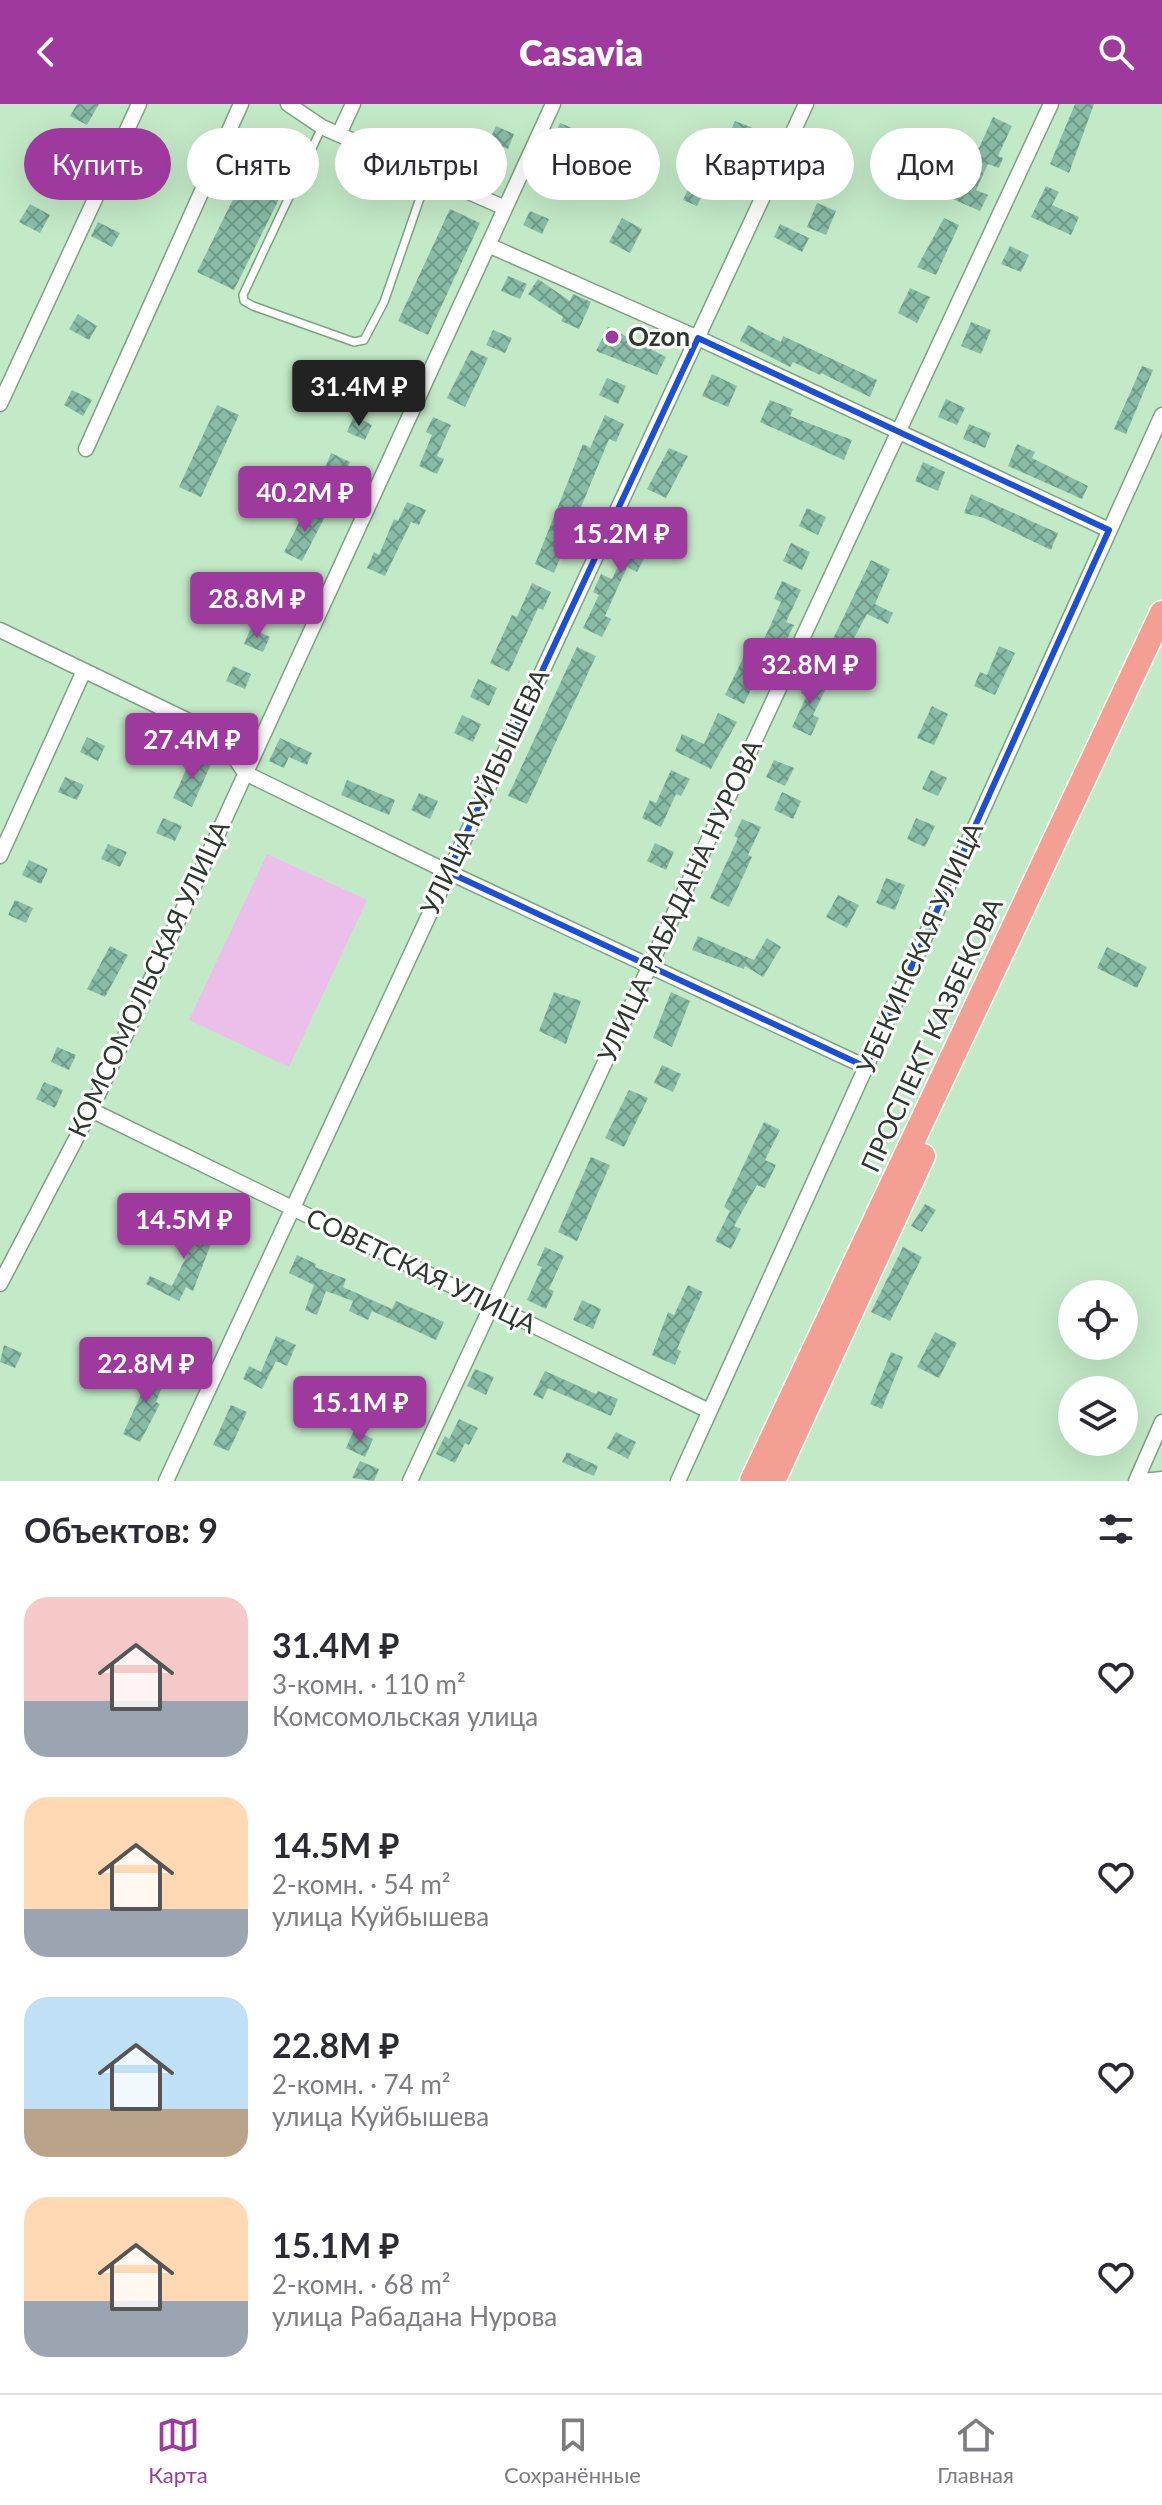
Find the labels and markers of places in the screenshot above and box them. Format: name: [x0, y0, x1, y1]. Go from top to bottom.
place label: Ozon: [628, 320, 690, 352]
marker: Ozon: [603, 328, 621, 346]
pin: 31.4M ₽: [285, 360, 433, 428]
pin: 40.2M ₽: [231, 466, 379, 534]
pin: 15.2M ₽: [547, 507, 695, 575]
pin: 28.8M ₽: [183, 572, 331, 640]
pin: 32.8M ₽: [736, 638, 884, 706]
pin: 27.4M ₽: [118, 713, 266, 781]
pin: 14.5M ₽: [110, 1193, 258, 1261]
pin: 22.8M ₽: [72, 1337, 220, 1405]
pin: 15.1M ₽: [286, 1376, 434, 1444]

